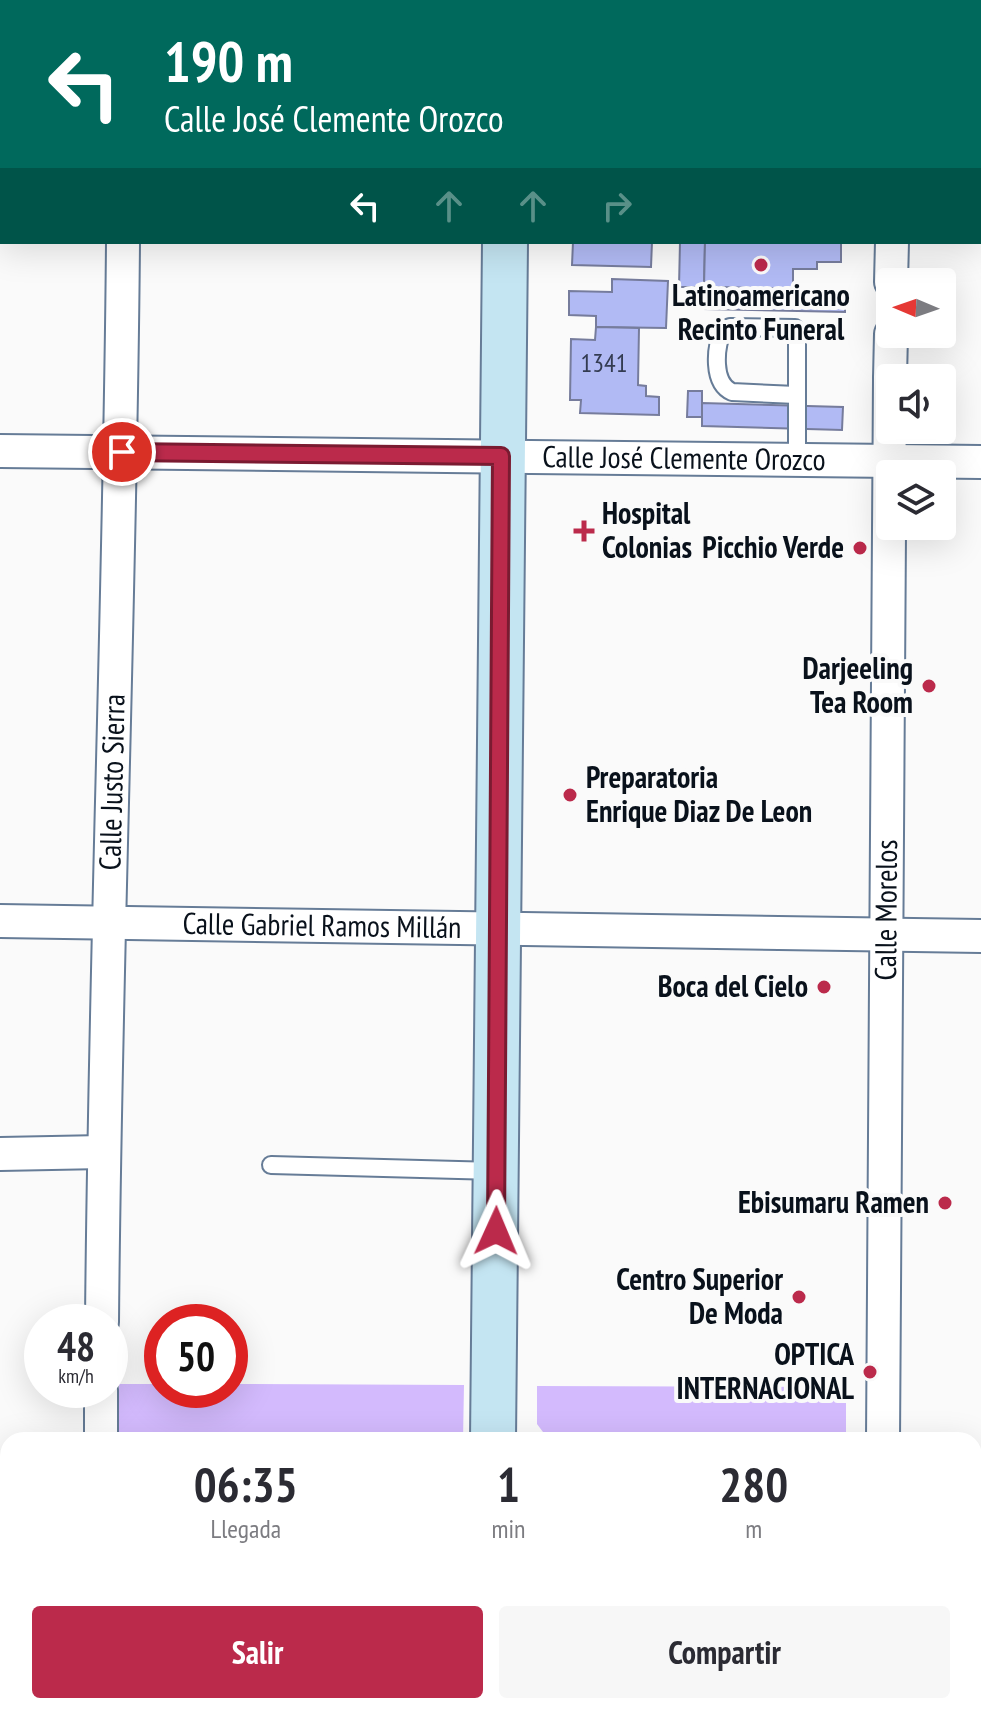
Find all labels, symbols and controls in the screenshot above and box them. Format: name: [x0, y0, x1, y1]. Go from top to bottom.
text: 190 m: [164, 25, 293, 97]
icon: left: [32, 32, 136, 136]
text: Calle José Clemente Orozco: [164, 95, 504, 142]
icon: left: [343, 184, 387, 228]
icon: ahead: [427, 184, 471, 228]
icon: ahead: [511, 184, 555, 228]
icon: right: [595, 184, 639, 228]
marker: Latinoamericano Recinto Funeral: [752, 256, 770, 274]
north arrow: [876, 268, 956, 348]
map controls: [876, 268, 956, 540]
place label: Latinoamericano Recinto Funeral: [672, 275, 850, 348]
house number: 1341: [581, 346, 627, 379]
button: sound: [876, 364, 956, 444]
pin: [88, 418, 156, 486]
icon: arrive: [100, 430, 144, 474]
street label: Calle José Clemente Orozco: [542, 436, 826, 478]
button: layers: [876, 460, 956, 540]
place label: Hospital Colonias: [602, 493, 692, 566]
marker: Hospital Colonias: [573, 520, 595, 542]
place label: Picchio Verde: [702, 527, 844, 566]
marker: Picchio Verde: [851, 539, 869, 557]
place label: Darjeeling Tea Room: [803, 648, 913, 721]
marker: Darjeeling Tea Room: [920, 677, 938, 695]
street label: Calle Justo Sierra: [89, 694, 133, 871]
place label: Preparatoria Enrique Diaz De Leon: [586, 757, 812, 830]
marker: Preparatoria Enrique Diaz De Leon: [561, 786, 579, 804]
street label: Calle Morelos: [865, 839, 905, 981]
street label: Calle Gabriel Ramos Millán: [182, 903, 462, 946]
place label: Boca del Cielo: [658, 966, 808, 1005]
marker: Boca del Cielo: [815, 978, 833, 996]
place label: Ebisumaru Ramen: [738, 1182, 929, 1221]
position arrow: [454, 1189, 538, 1273]
marker: Ebisumaru Ramen: [936, 1194, 954, 1212]
place label: Centro Superior De Moda: [616, 1259, 783, 1332]
marker: Centro Superior De Moda: [790, 1288, 808, 1306]
speed limit sign: 50: [144, 1304, 248, 1408]
text: 48: [57, 1320, 95, 1372]
place label: OPTICA INTERNACIONAL: [677, 1334, 855, 1407]
text: km/h: [58, 1363, 94, 1389]
marker: OPTICA INTERNACIONAL: [861, 1363, 879, 1381]
text: 06:35: [194, 1453, 298, 1515]
text: 1: [497, 1453, 520, 1515]
text: 280: [719, 1453, 788, 1515]
text: Llegada: [210, 1512, 281, 1545]
text: min: [491, 1512, 525, 1545]
text: m: [745, 1512, 762, 1545]
button: Salir: [32, 1606, 483, 1698]
button: Compartir: [499, 1606, 950, 1698]

